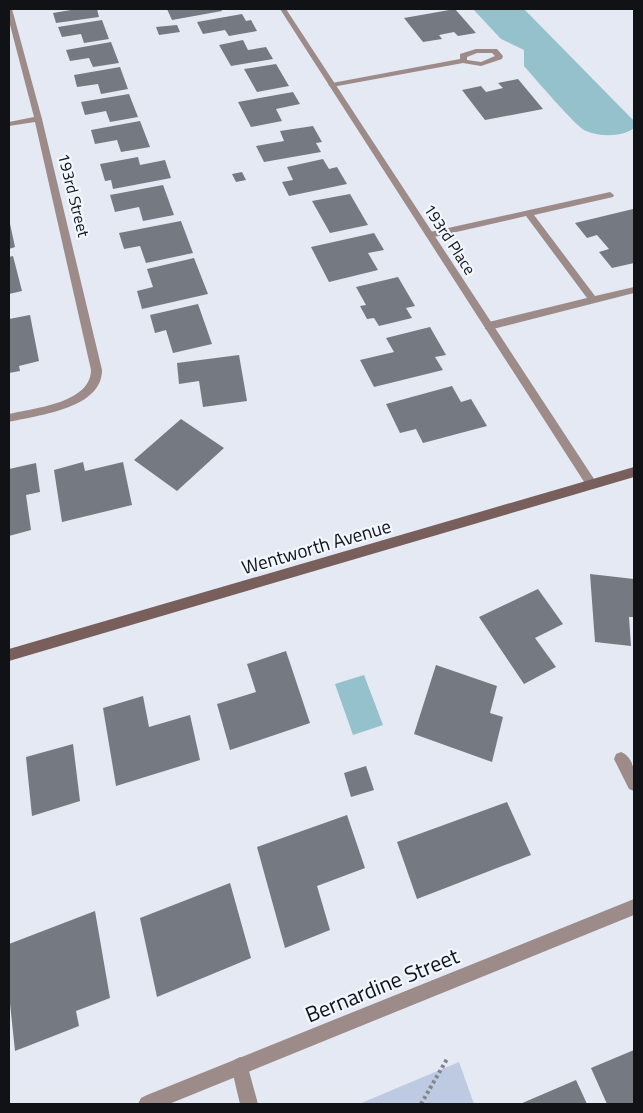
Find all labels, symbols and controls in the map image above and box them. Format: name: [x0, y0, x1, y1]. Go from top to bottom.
street label: 193rd Street: [52, 151, 96, 240]
street label: 193rd Place: [418, 199, 482, 279]
street label: Wentworth Avenue: [238, 511, 394, 581]
street label: Bernardine Street: [300, 939, 464, 1031]

